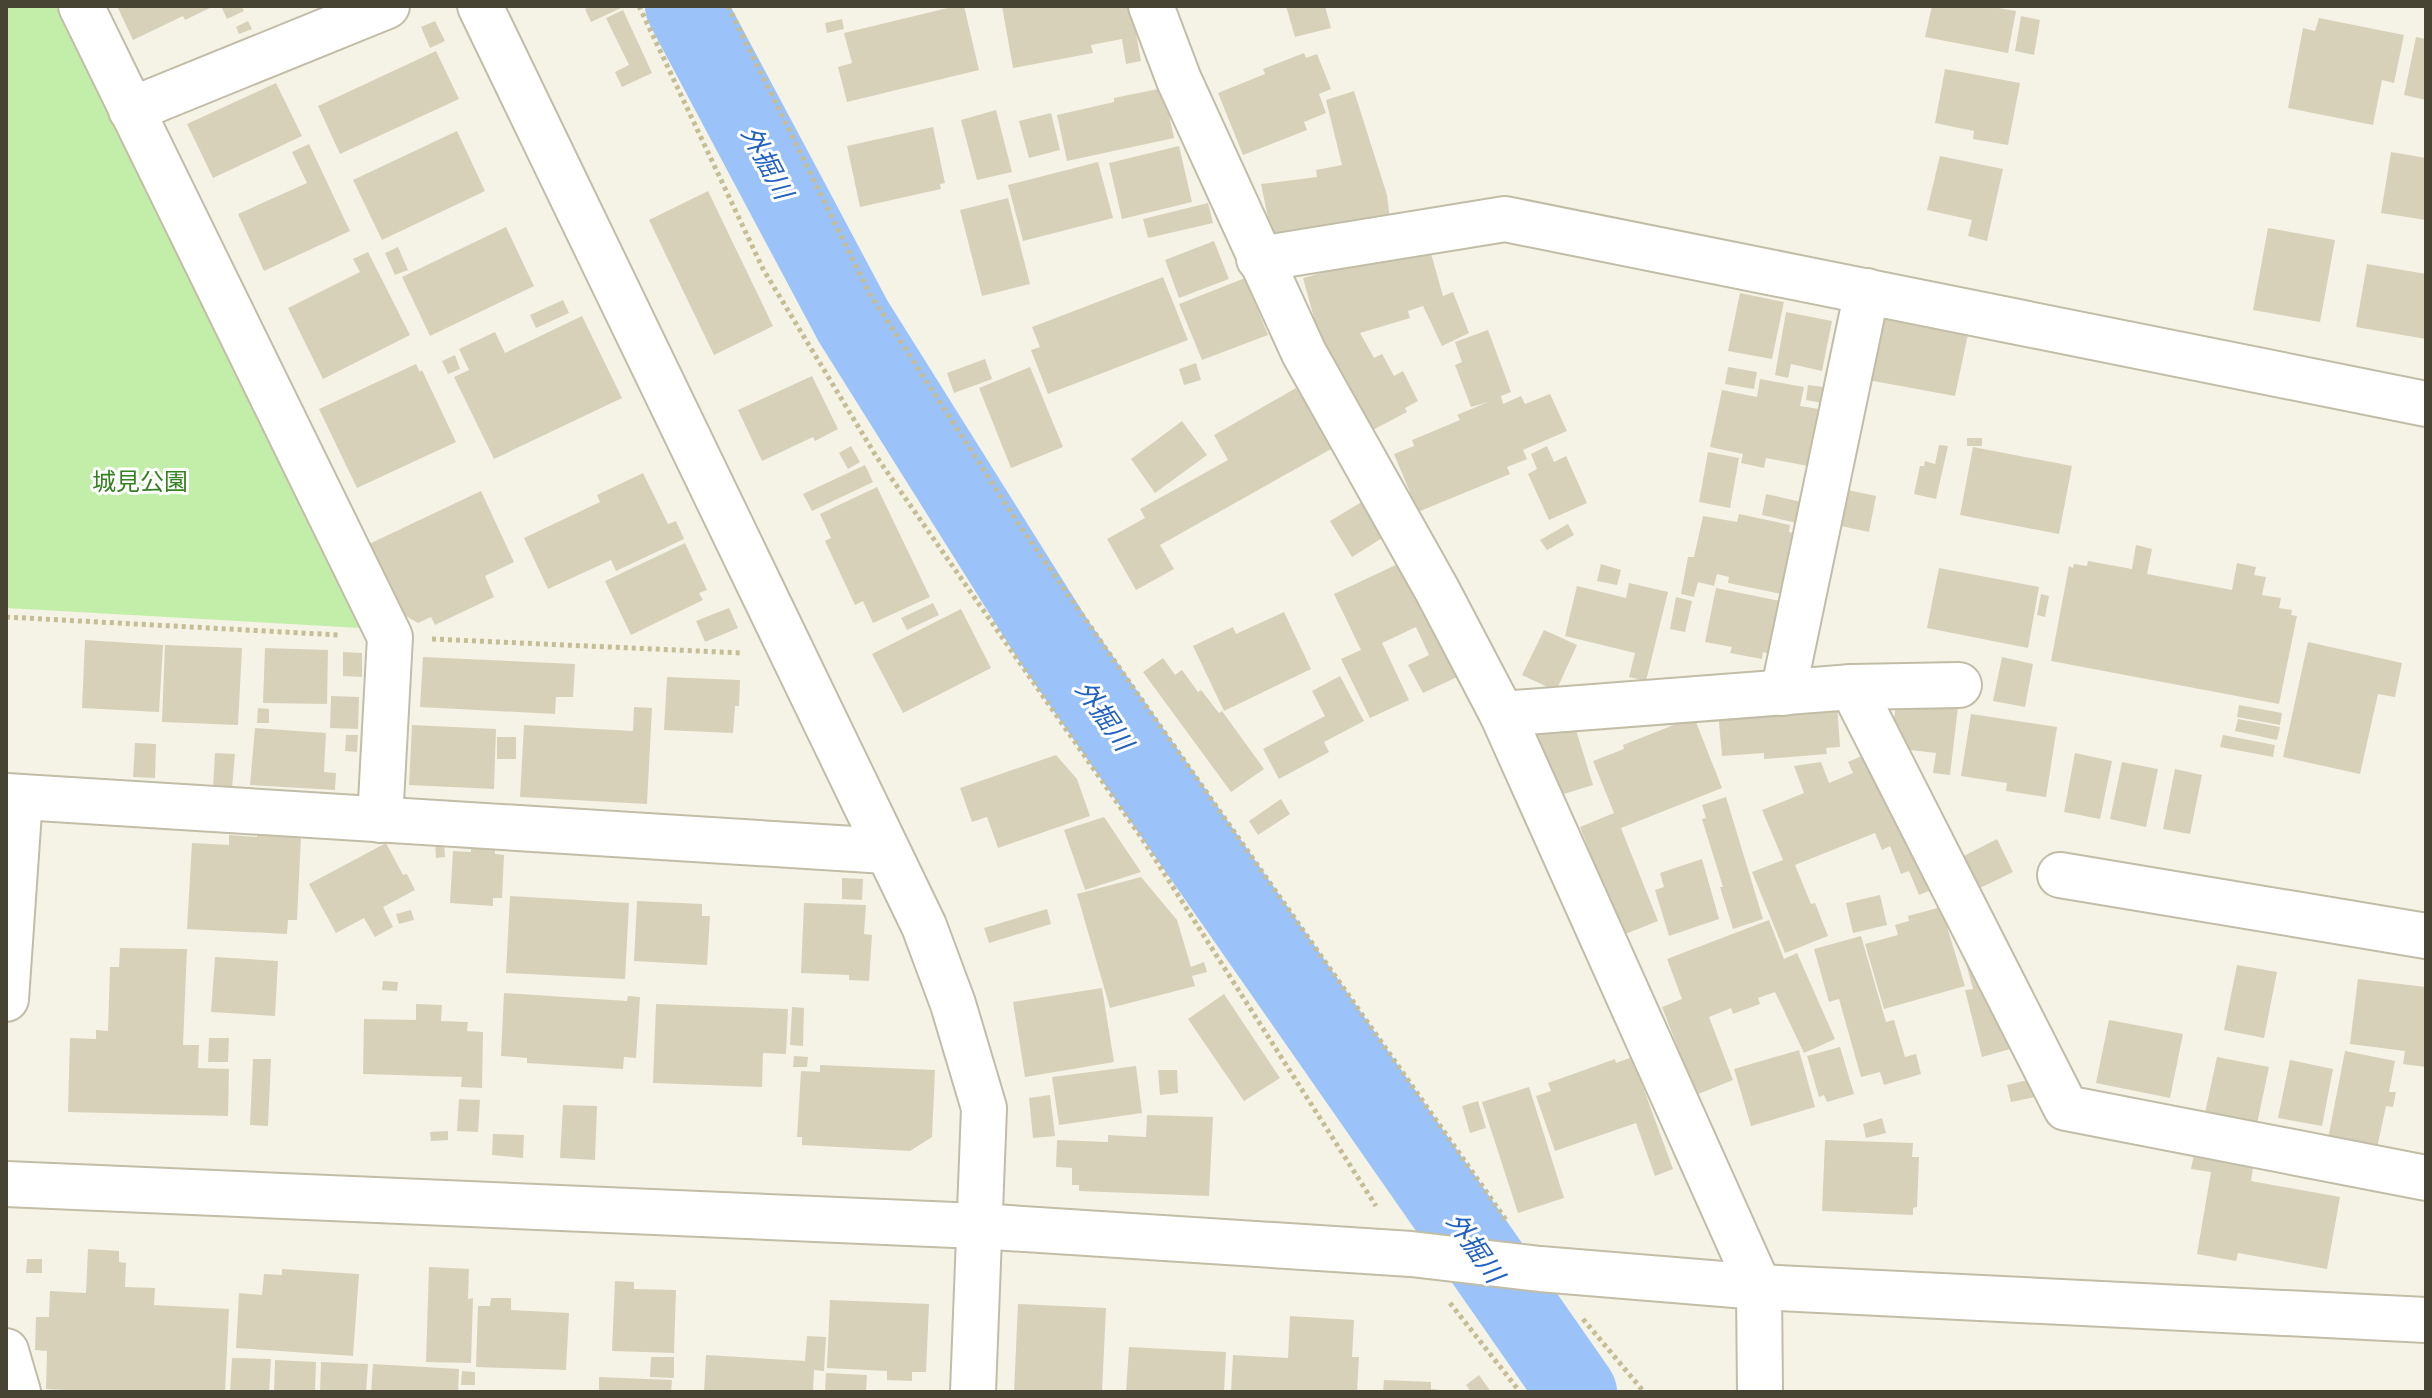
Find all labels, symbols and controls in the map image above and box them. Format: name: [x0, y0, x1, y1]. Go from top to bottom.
water label: 外掘川: [735, 120, 803, 207]
park label: 城見公園: [92, 465, 188, 497]
water label: 外掘川: [1069, 673, 1143, 759]
water label: 外掘川: [1440, 1205, 1514, 1291]

